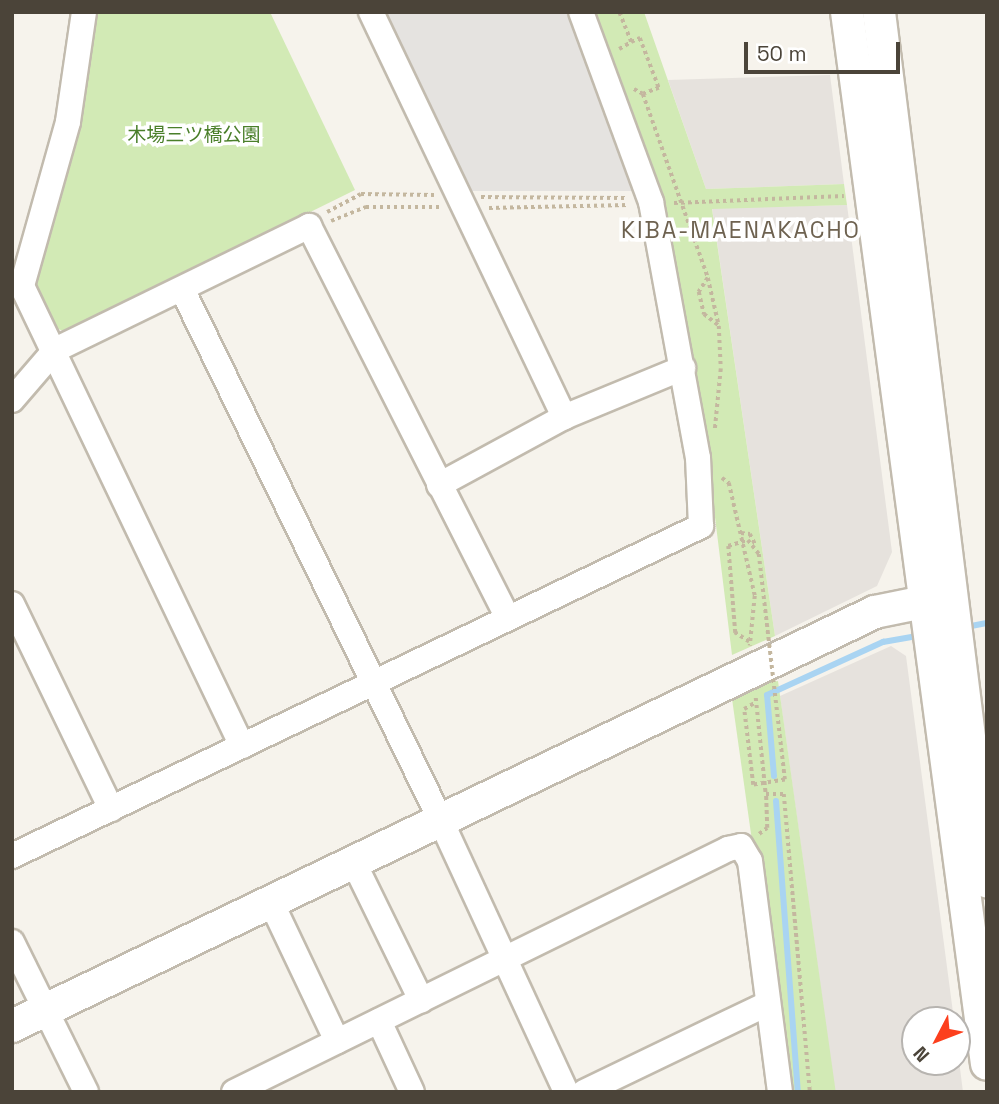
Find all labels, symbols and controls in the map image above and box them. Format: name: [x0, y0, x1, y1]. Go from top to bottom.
scale bar: [747, 28, 903, 72]
text: 50 m: [757, 40, 807, 67]
park label: 木場三ツ橋公園: [128, 124, 260, 146]
district label: KIBA-MAENAKACHO: [623, 216, 859, 244]
north arrow: [901, 1006, 971, 1076]
text: N: [908, 1041, 935, 1067]

